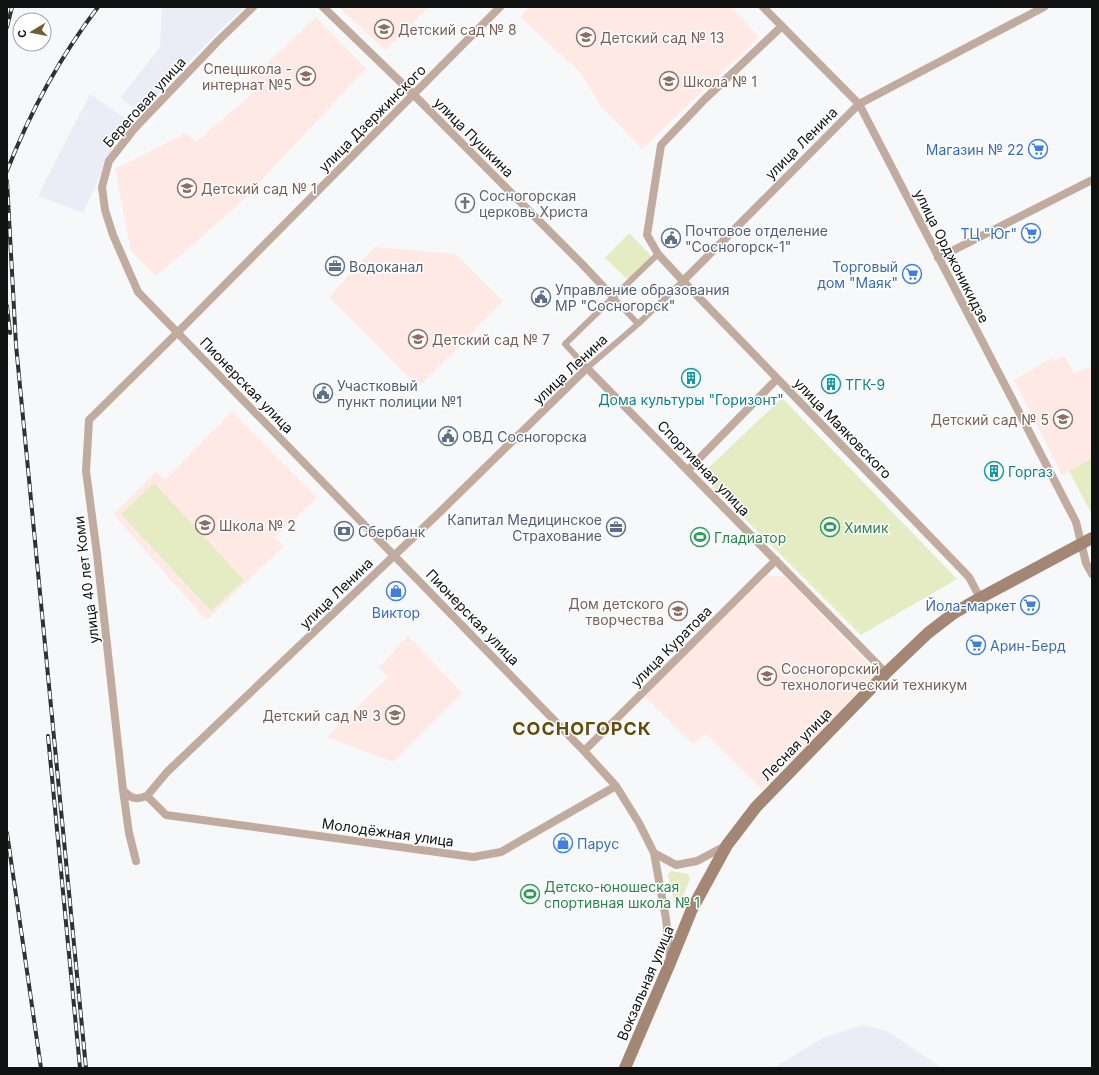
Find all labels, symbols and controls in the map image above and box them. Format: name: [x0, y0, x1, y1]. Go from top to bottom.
north arrow: [12, 12, 52, 52]
school or university icon: Детский сад № 8: [373, 18, 395, 40]
place label: Детский сад № 8: [398, 21, 517, 38]
school or university icon: Детский сад № 13: [575, 26, 597, 48]
text: С: [15, 29, 30, 39]
place label: Детский сад № 13: [600, 29, 724, 46]
street label: Береговая улица: [99, 53, 189, 151]
place label: Спецшкола - интернат №5: [202, 60, 292, 93]
street label: улица Дзержинского: [315, 61, 429, 175]
school or university icon: Спецшкола - интернат №5: [295, 65, 317, 87]
school or university icon: Школа № 1: [658, 70, 680, 92]
place label: Школа № 1: [683, 73, 757, 90]
street label: улица Пушкина: [431, 94, 517, 180]
street label: улица Ленина: [761, 103, 841, 183]
supermarket icon: Магазин № 22: [1027, 138, 1049, 160]
place label: Магазин № 22: [926, 141, 1024, 158]
school or university icon: Детский сад № 1: [176, 177, 198, 199]
place label: Детский сад № 1: [201, 180, 317, 197]
street label: улица Орджоникидзе: [911, 186, 993, 326]
place label: Сосногорская церковь Христа: [479, 187, 588, 220]
church icon: Сосногорская церковь Христа: [454, 192, 476, 214]
place label: Почтовое отделение "Сосногорск-1": [685, 222, 828, 255]
supermarket icon: ТЦ "Юг": [1020, 222, 1042, 244]
place label: ТЦ "Юг": [961, 225, 1017, 242]
public building icon: Почтовое отделение "Сосногорск-1": [660, 227, 682, 249]
office icon: Водоканал: [324, 255, 346, 277]
place label: Водоканал: [349, 258, 423, 275]
place label: Торговый дом "Маяк": [817, 258, 898, 291]
supermarket icon: Торговый дом "Маяк": [901, 263, 923, 285]
place label: Управление образования МР "Сосногорск": [555, 281, 729, 314]
public building icon: Управление образования МР "Сосногорск": [530, 286, 552, 308]
school or university icon: Детский сад № 7: [407, 328, 429, 350]
street label: улица Ленина: [529, 330, 611, 408]
place label: Детский сад № 7: [432, 331, 550, 348]
street label: Пионерская улица: [197, 333, 297, 437]
building icon: Дома культуры "Горизонт": [680, 367, 702, 389]
building icon: ТГК-9: [820, 373, 842, 395]
street label: улица Маяковского: [791, 374, 895, 482]
place label: ТГК-9: [845, 376, 885, 393]
place label: Участковый пункт полиции №1: [337, 377, 462, 410]
public building icon: Участковый пункт полиции №1: [312, 382, 334, 404]
place label: Дома культуры "Горизонт": [598, 391, 784, 408]
school or university icon: Детский сад № 5: [1052, 408, 1074, 430]
place label: Детский сад № 5: [931, 411, 1049, 428]
street label: Спортивная улица: [654, 417, 754, 519]
public building icon: ОВД Сосногорска: [437, 425, 459, 447]
place label: ОВД Сосногорска: [462, 428, 587, 445]
building icon: Горгаз: [983, 460, 1005, 482]
place label: Горгаз: [1008, 463, 1053, 480]
place label: Капитал Медицинское Страхование: [447, 511, 602, 544]
school or university icon: Школа № 2: [194, 514, 216, 536]
street label: улица 40 лет Коми: [70, 515, 102, 645]
office icon: Капитал Медицинское Страхование: [605, 516, 627, 538]
sports icon: Химик: [819, 516, 841, 538]
place label: Школа № 2: [219, 517, 296, 534]
place label: Химик: [844, 519, 889, 536]
bank icon: Сбербанк: [333, 520, 355, 542]
place label: Сбербанк: [358, 523, 426, 540]
sports icon: Гладиатор: [689, 526, 711, 548]
place label: Гладиатор: [714, 529, 786, 546]
street label: улица Ленина: [296, 554, 376, 632]
street label: Пионерская улица: [423, 565, 523, 669]
shop icon: Виктор: [385, 580, 407, 602]
supermarket icon: Йола-маркет: [1019, 594, 1041, 616]
place label: Дом детского творчества: [568, 595, 664, 628]
place label: Йола-маркет: [926, 596, 1016, 614]
school or university icon: Дом детского творчества: [667, 600, 689, 622]
street label: улица Куратова: [627, 602, 715, 690]
place label: Виктор: [372, 604, 420, 621]
supermarket icon: Арин-Берд: [965, 634, 987, 656]
place label: Арин-Берд: [990, 637, 1066, 654]
place label: Сосногорский технологический техникум: [781, 660, 967, 693]
school or university icon: Сосногорский технологический техникум: [756, 665, 778, 687]
school or university icon: Детский сад № 3: [384, 704, 406, 726]
street label: Лесная улица: [757, 704, 835, 784]
place label: Детский сад № 3: [262, 707, 381, 724]
district label: СОСНОГОРСК: [512, 718, 652, 739]
street label: Молодёжная улица: [321, 814, 455, 850]
shop icon: Парус: [552, 832, 574, 854]
place label: Парус: [577, 835, 619, 852]
place label: Детско-юношеская спортивная школа № 1: [544, 878, 700, 911]
sports icon: Детско-юношеская спортивная школа № 1: [519, 883, 541, 905]
street label: Вокзальная улица: [613, 923, 677, 1043]

